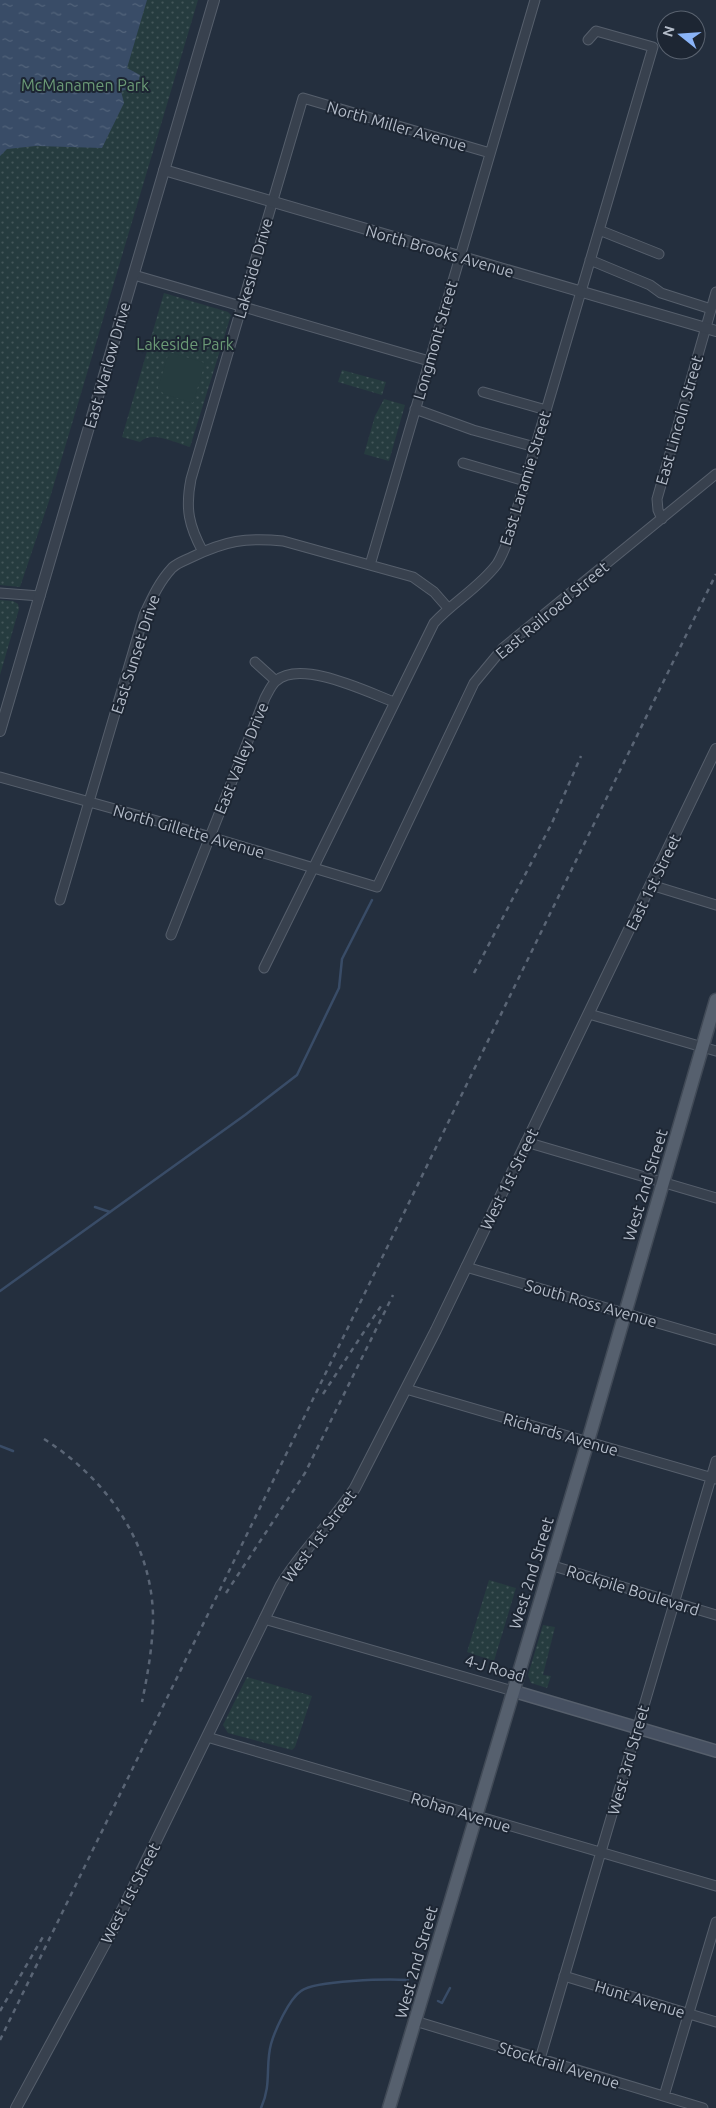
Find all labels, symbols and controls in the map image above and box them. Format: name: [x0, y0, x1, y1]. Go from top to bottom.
north arrow: [656, 10, 706, 60]
text: N: [659, 24, 678, 39]
park label: McManamen Park: [21, 76, 149, 94]
street label: North Miller Avenue: [325, 97, 469, 155]
street label: Lakeside Drive: [230, 216, 276, 320]
street label: North Brooks Avenue: [364, 221, 516, 281]
street label: Longmont Street: [409, 278, 461, 401]
street label: East Warlow Drive: [80, 300, 134, 430]
park label: Lakeside Park: [136, 335, 234, 353]
street label: East Lincoln Street: [652, 353, 706, 487]
street label: East Laramie Street: [496, 408, 554, 547]
street label: East Railroad Street: [492, 557, 613, 662]
street label: East Sunset Drive: [107, 592, 163, 716]
street label: East Valley Drive: [210, 700, 272, 816]
street label: North Gillette Avenue: [111, 801, 267, 861]
street label: East 1st Street: [622, 830, 684, 933]
street label: West 1st Street: [477, 1125, 542, 1233]
street label: West 2nd Street: [619, 1126, 671, 1243]
street label: South Ross Avenue: [523, 1276, 659, 1330]
street label: Richards Avenue: [502, 1409, 620, 1459]
street label: West 1st Street: [278, 1486, 360, 1586]
street label: West 2nd Street: [505, 1514, 557, 1631]
street label: Rockpile Boulevard: [564, 1561, 702, 1619]
street label: 4-J Road: [463, 1651, 527, 1685]
street label: West 3rd Street: [604, 1702, 652, 1817]
street label: Rohan Avenue: [409, 1788, 513, 1836]
street label: West 1st Street: [97, 1839, 164, 1946]
street label: West 2nd Street: [391, 1903, 441, 2020]
street label: Hunt Avenue: [593, 1977, 687, 2021]
street label: Stocktrail Avenue: [496, 2038, 622, 2092]

